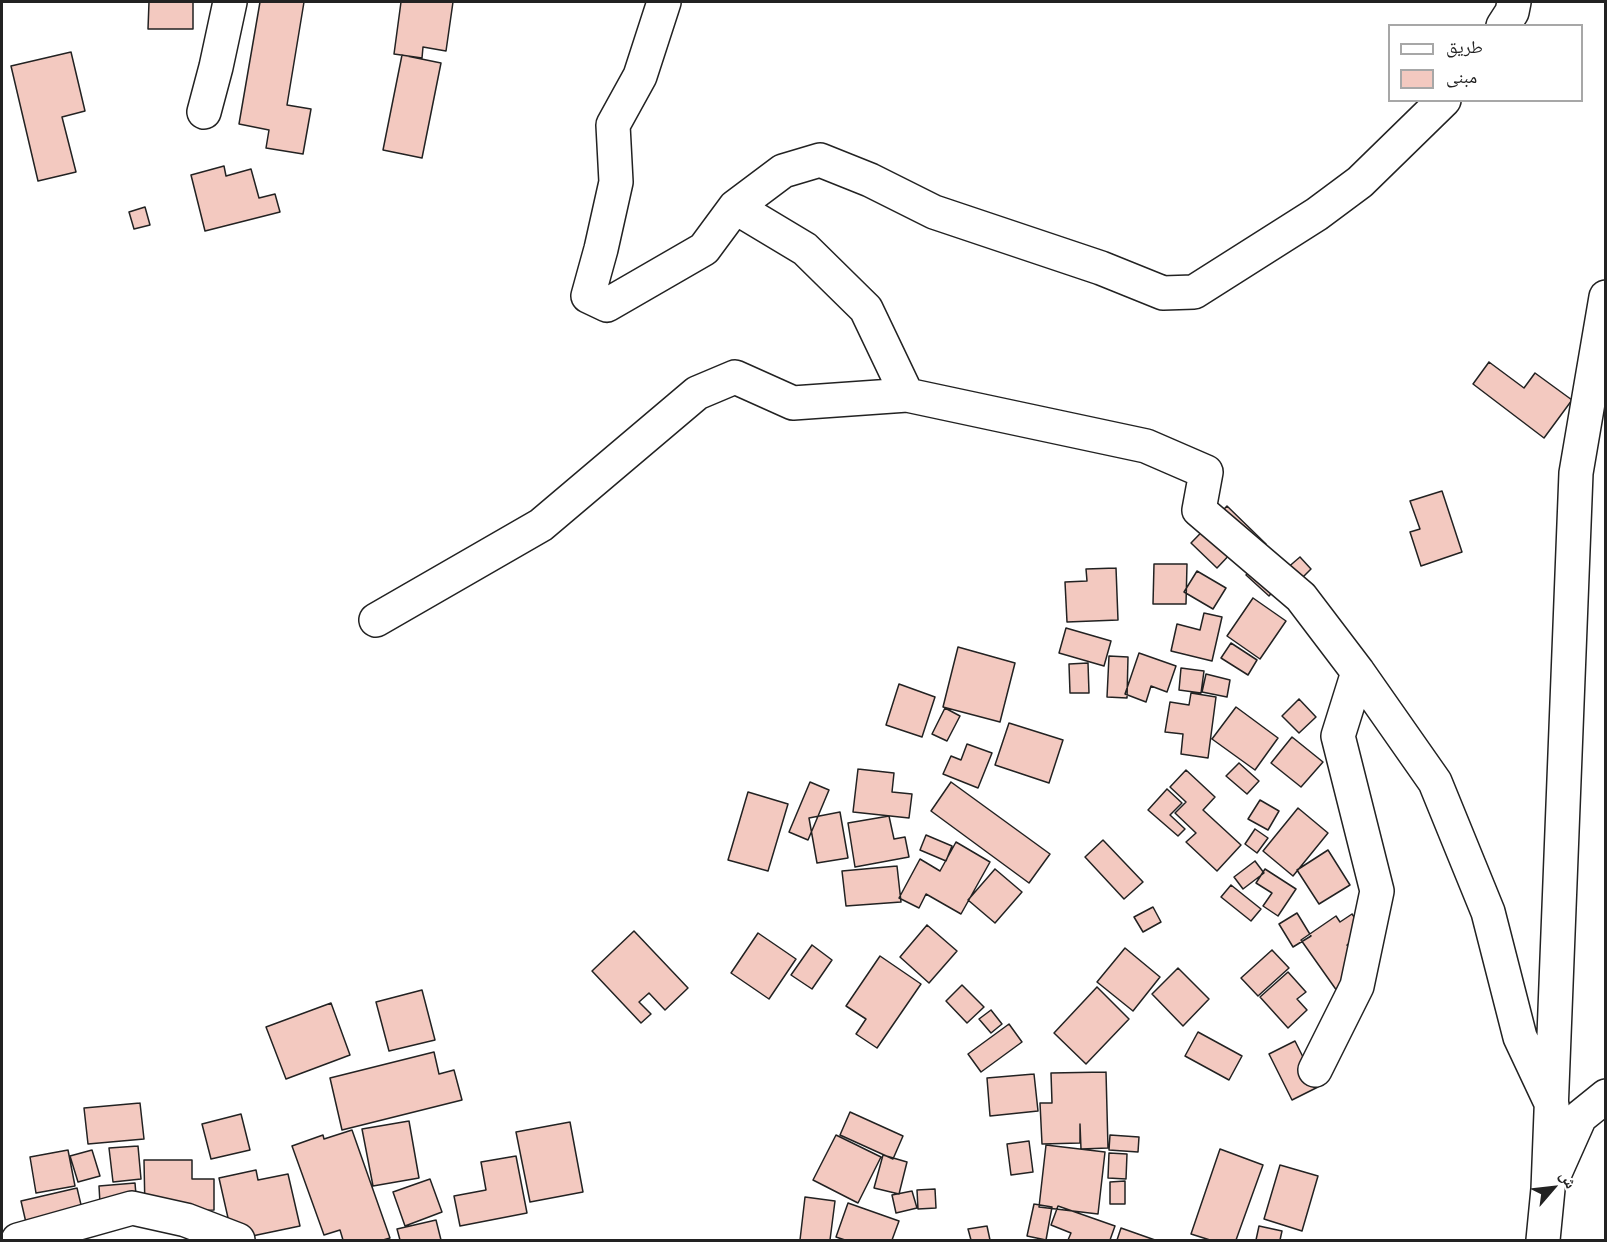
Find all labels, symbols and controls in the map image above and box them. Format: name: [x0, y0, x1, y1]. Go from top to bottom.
legend: [1388, 24, 1583, 102]
text: طريق: [1446, 36, 1483, 57]
text: مبنى: [1446, 66, 1477, 87]
north arrow: [1523, 1158, 1583, 1218]
text: ش: [1557, 1168, 1581, 1191]

